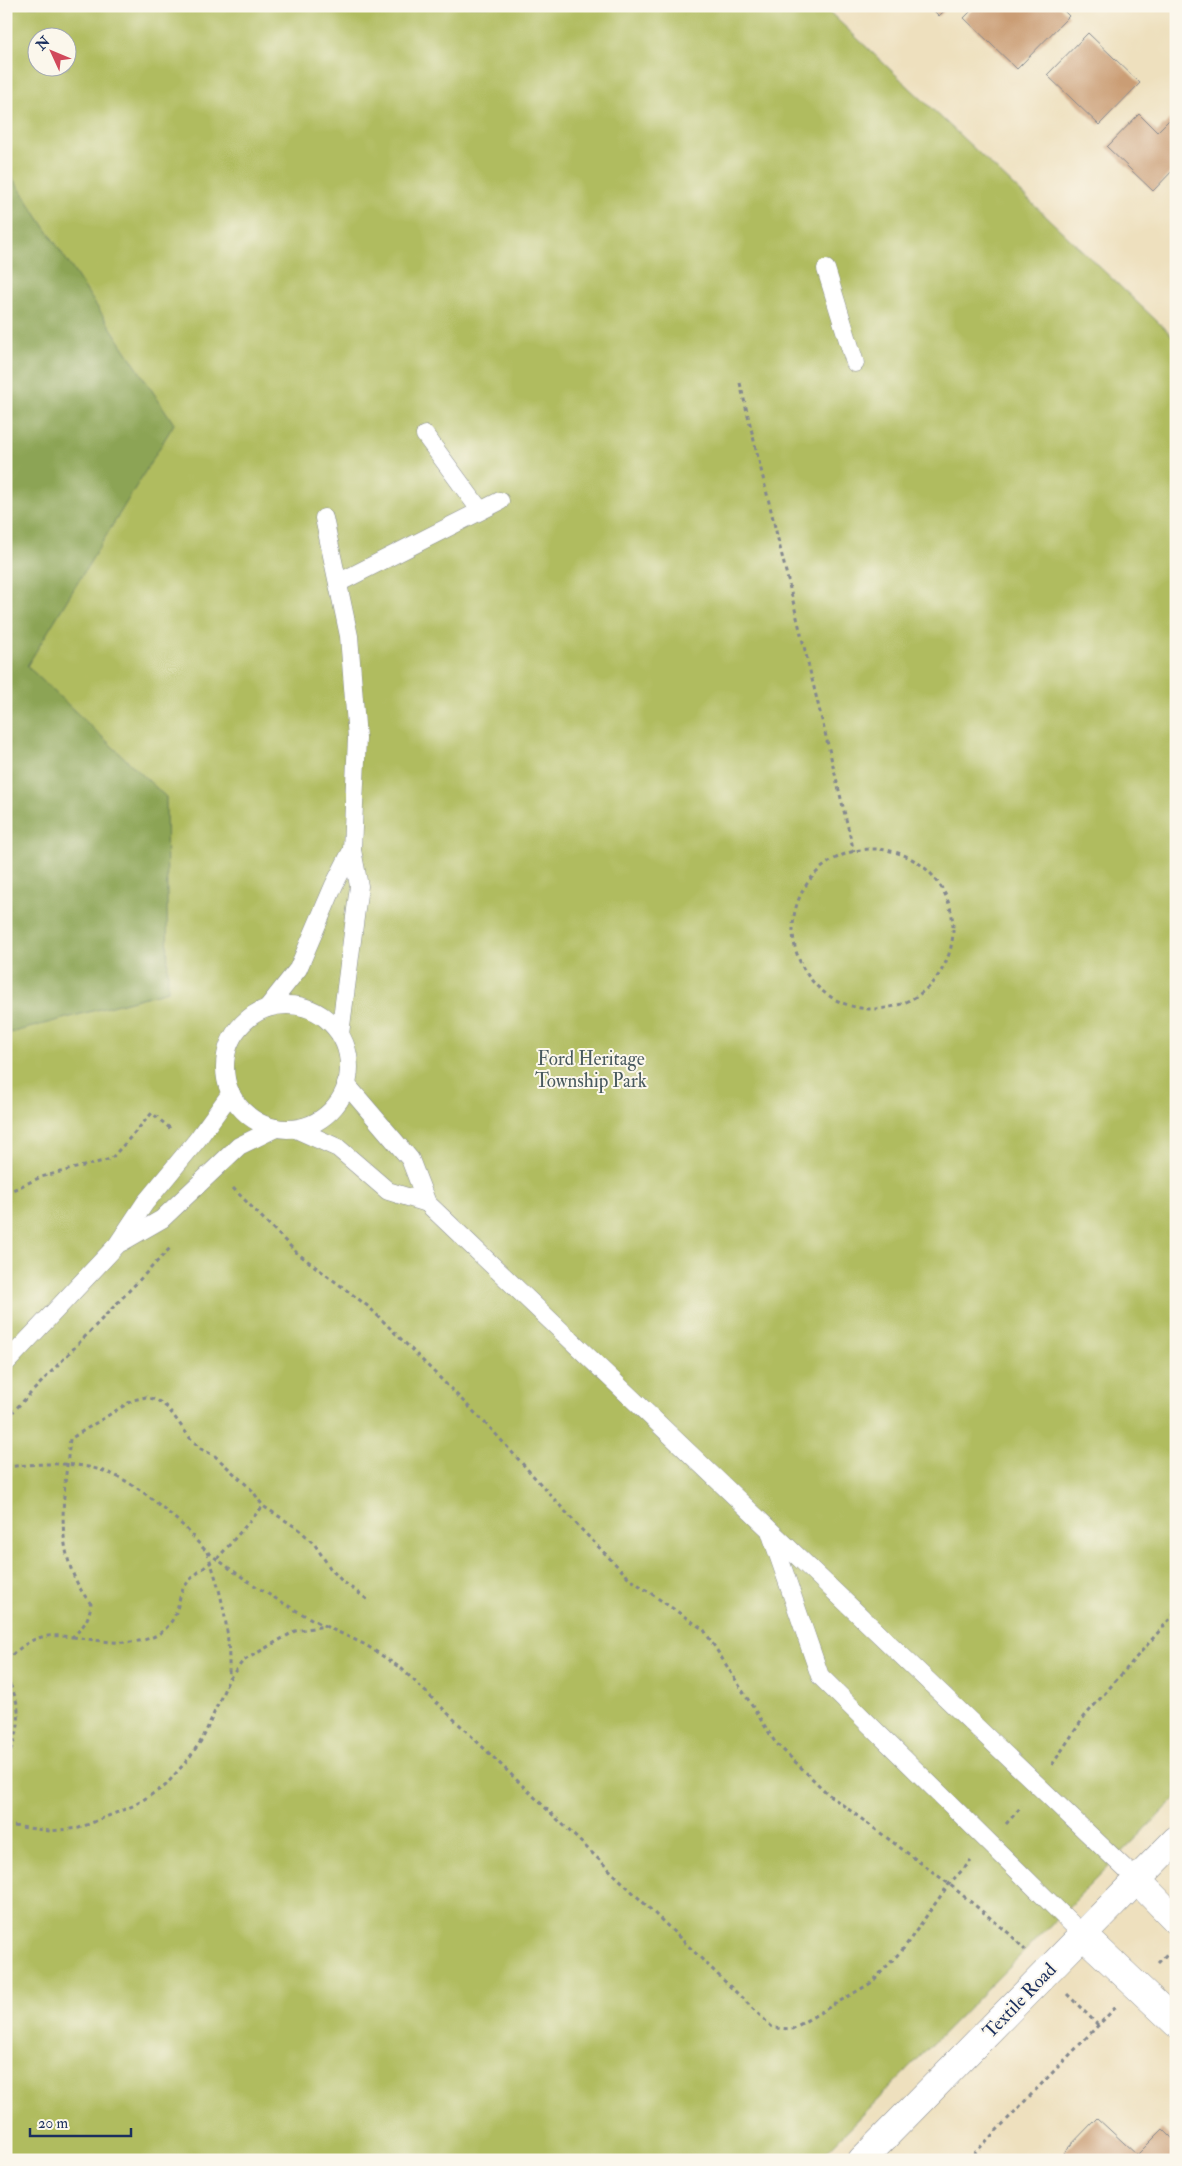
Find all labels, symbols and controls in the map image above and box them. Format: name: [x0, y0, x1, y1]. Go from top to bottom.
north arrow: [28, 28, 78, 78]
text: N: [32, 33, 54, 54]
park label: Ford Heritage Township Park: [535, 1047, 647, 1094]
street label: Textile Road: [978, 1957, 1062, 2043]
scale bar: [30, 2106, 131, 2138]
text: 20 m: [38, 2114, 68, 2133]

